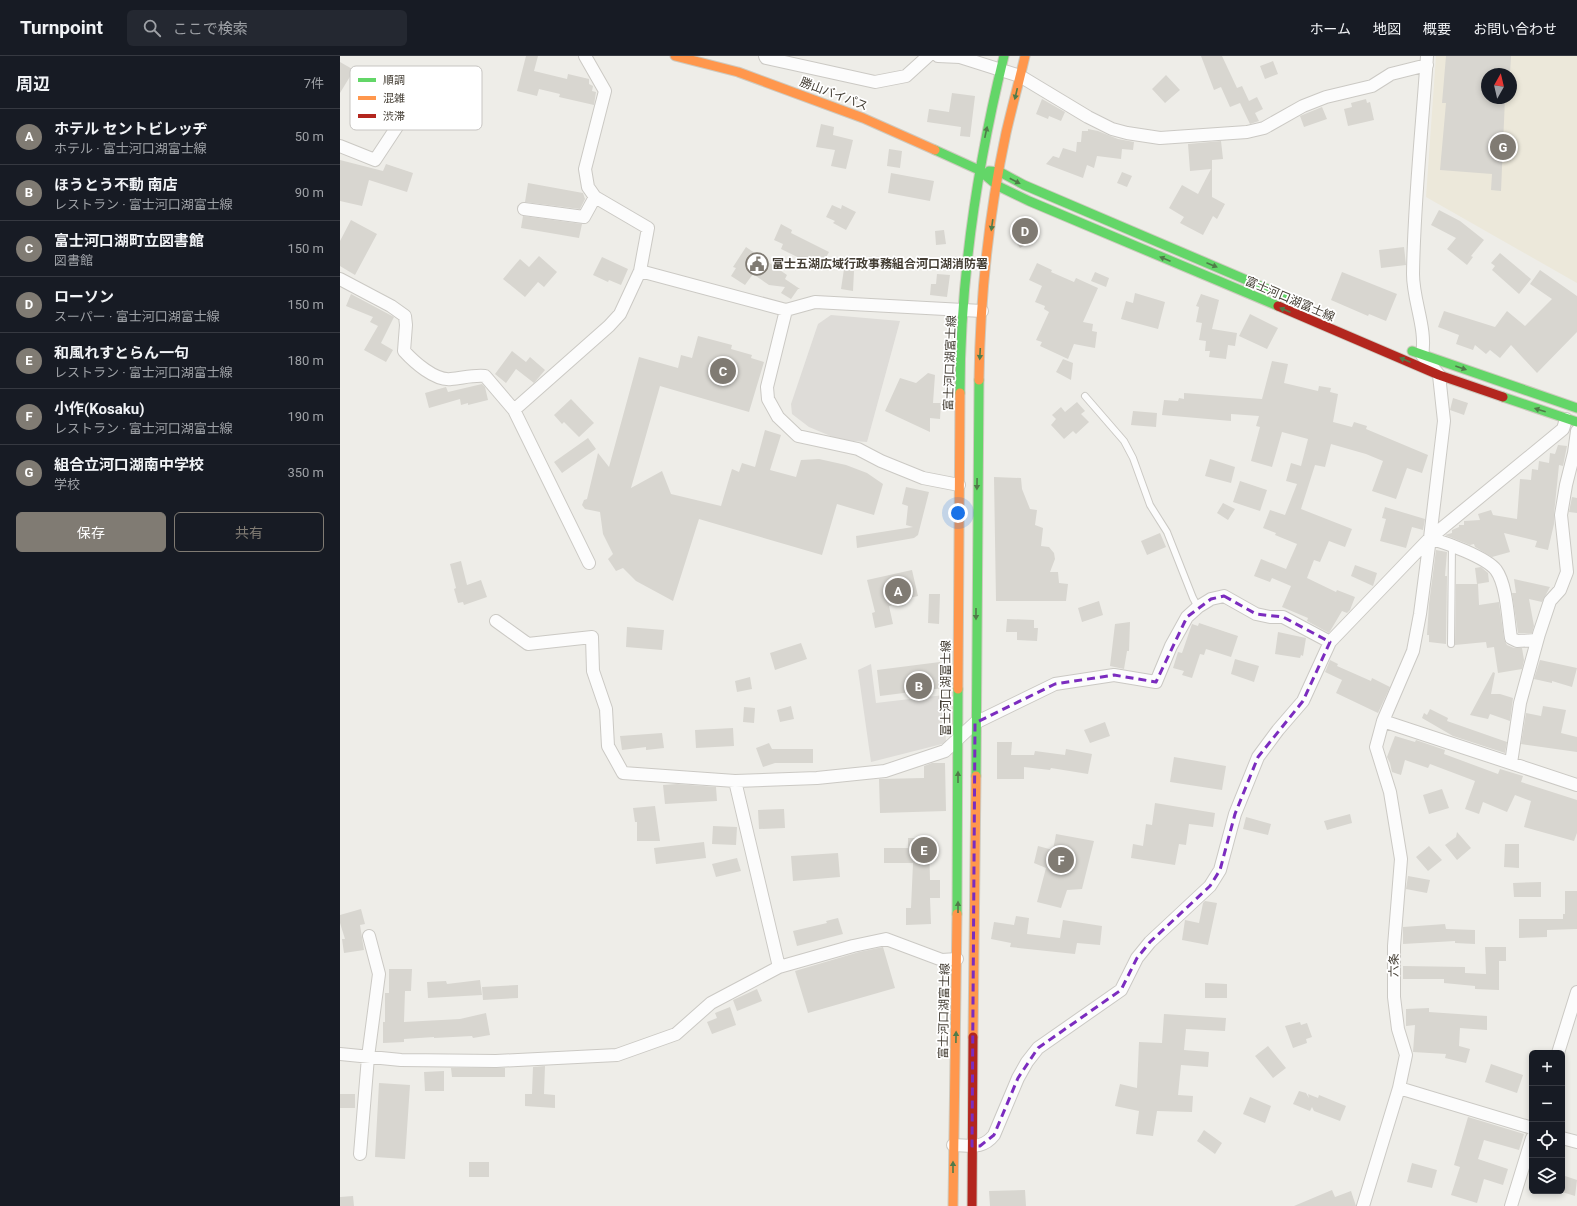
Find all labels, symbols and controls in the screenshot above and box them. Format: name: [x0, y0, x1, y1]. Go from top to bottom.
search box: [127, 10, 407, 46]
text: Turnpoint: [20, 16, 103, 39]
icon: search: [141, 17, 163, 39]
text: ここで検索: [173, 20, 248, 38]
text: ホーム: [1309, 21, 1351, 37]
text: 地図: [1373, 21, 1401, 37]
text: 概要: [1423, 21, 1451, 37]
text: お問い合わせ: [1473, 21, 1557, 37]
legend: [350, 66, 482, 130]
north arrow: [1481, 68, 1517, 104]
text: 周辺: [16, 74, 50, 94]
text: 順調: [383, 74, 405, 87]
street label: 勝山バイパス: [798, 75, 870, 113]
text: 7件: [304, 76, 324, 91]
one-way arrow: [1012, 88, 1018, 100]
text: 混雑: [383, 92, 405, 105]
text: 渋滞: [383, 110, 405, 123]
text: ホテル セントビレッヂ: [54, 120, 208, 138]
one-way arrow: [983, 126, 989, 138]
text: A: [25, 129, 33, 144]
text: 50 m: [295, 129, 324, 144]
pin: G: [1490, 132, 1516, 162]
text: ホテル · 富士河口湖富士線: [54, 141, 207, 156]
text: ほうとう不動 南店: [54, 176, 178, 194]
one-way arrow: [1010, 177, 1021, 184]
text: B: [25, 185, 33, 200]
text: 90 m: [295, 185, 324, 200]
text: レストラン · 富士河口湖富士線: [54, 197, 233, 212]
pin: D: [1012, 216, 1038, 246]
one-way arrow: [989, 219, 995, 231]
text: 富士河口湖町立図書館: [54, 232, 204, 250]
text: C: [25, 241, 33, 256]
text: 150 m: [287, 241, 324, 256]
public building icon: 富士五湖広域行政事務組合河口湖消防署: [744, 251, 770, 277]
text: 図書館: [54, 253, 93, 268]
one-way arrow: [1160, 256, 1171, 262]
place label: 富士五湖広域行政事務組合河口湖消防署: [772, 257, 988, 271]
one-way arrow: [1207, 262, 1218, 268]
street label: 富士河口湖富士線: [1243, 274, 1337, 324]
text: ローソン: [54, 288, 114, 306]
text: D: [25, 297, 33, 312]
text: 150 m: [287, 297, 324, 312]
one-way arrow: [1279, 307, 1291, 313]
text: スーパー · 富士河口湖富士線: [54, 309, 220, 324]
street label: 富士河口湖富士線: [941, 315, 959, 411]
text: 和風れすとらん一句: [54, 344, 189, 362]
one-way arrow: [976, 348, 983, 360]
text: E: [25, 353, 33, 368]
text: 180 m: [287, 353, 324, 368]
pin: C: [710, 356, 736, 386]
one-way arrow: [1398, 357, 1410, 363]
text: レストラン · 富士河口湖富士線: [54, 365, 233, 380]
one-way arrow: [1456, 366, 1468, 372]
text: 小作(Kosaku): [54, 400, 144, 418]
one-way arrow: [1534, 407, 1546, 413]
text: F: [25, 409, 33, 424]
text: 190 m: [287, 409, 324, 424]
text: レストラン · 富士河口湖富士線: [54, 421, 233, 436]
text: 組合立河口湖南中学校: [54, 456, 204, 474]
text: G: [25, 465, 33, 480]
text: 350 m: [287, 465, 324, 480]
text: 学校: [54, 477, 80, 492]
one-way arrow: [974, 478, 980, 491]
your location: [948, 503, 968, 523]
button: 保存: [16, 512, 166, 552]
button: 共有: [174, 512, 324, 552]
pin: A: [885, 576, 911, 606]
one-way arrow: [973, 608, 979, 621]
street label: 富士河口湖富士線: [939, 640, 953, 736]
pin: B: [906, 671, 932, 701]
one-way arrow: [955, 770, 961, 783]
pin: E: [911, 835, 937, 865]
pin: F: [1048, 845, 1074, 875]
one-way arrow: [955, 900, 961, 913]
street label: 六条: [1387, 953, 1401, 977]
street label: 富士河口湖富士線: [936, 963, 952, 1059]
one-way arrow: [952, 1031, 959, 1043]
map controls: [1529, 1050, 1565, 1194]
button: +: [1529, 1050, 1565, 1086]
button: −: [1529, 1086, 1565, 1122]
button: locate: [1529, 1122, 1565, 1158]
button: layers: [1529, 1158, 1565, 1194]
one-way arrow: [950, 1160, 956, 1173]

